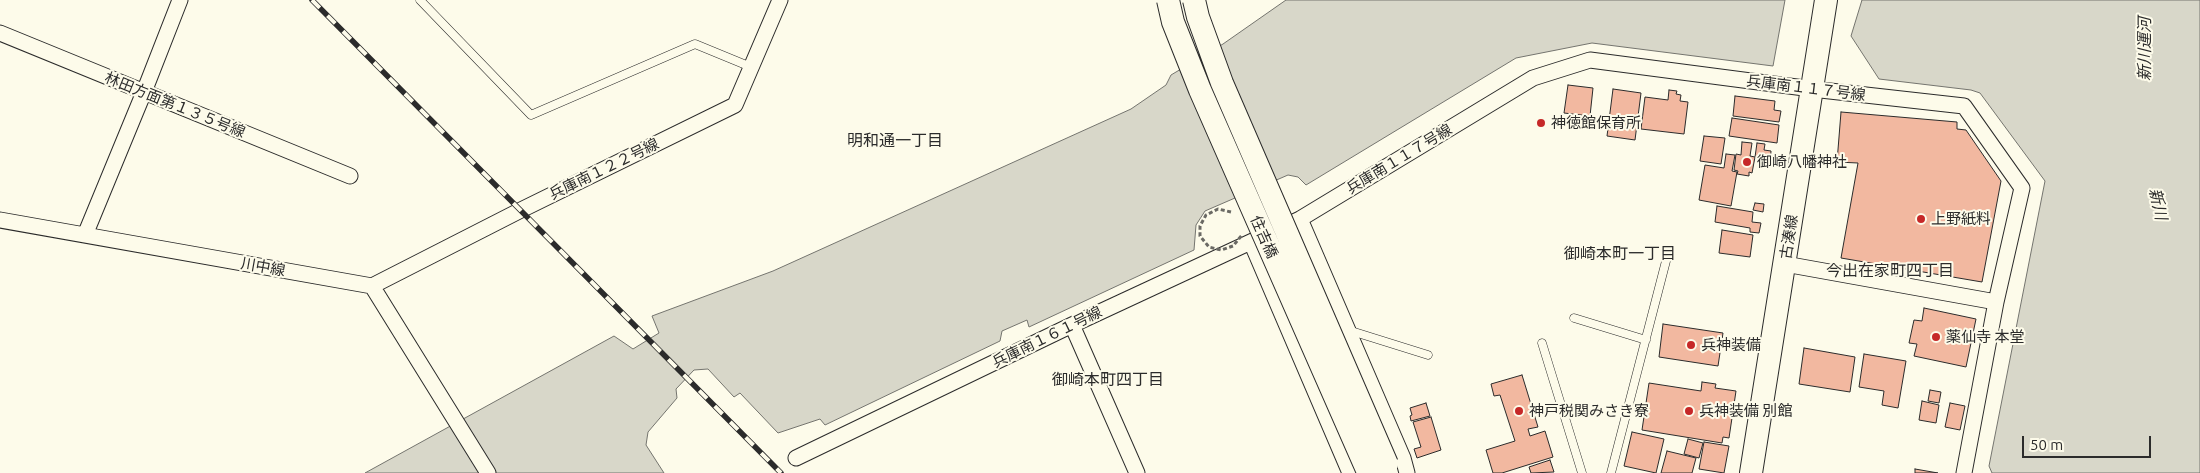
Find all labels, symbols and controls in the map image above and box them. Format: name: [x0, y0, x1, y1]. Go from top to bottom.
water label: 新川運河: [2135, 17, 2155, 81]
street label: 林田方面第１３５号線: [102, 69, 248, 141]
street label: 兵庫南１１７号線: [1745, 72, 1867, 104]
place label: 神徳館保育所: [1551, 114, 1641, 132]
marker: 神徳館保育所: [1535, 117, 1547, 129]
street label: 兵庫南１１７号線: [1343, 120, 1455, 198]
district label: 明和通一丁目: [847, 131, 943, 151]
street label: 兵庫南１２２号線: [546, 135, 662, 203]
place label: 御崎八幡神社: [1757, 153, 1847, 171]
marker: 御崎八幡神社: [1741, 156, 1753, 168]
water label: 新川: [2145, 186, 2171, 222]
place label: 上野紙料: [1931, 210, 1991, 228]
street label: 住吉橋: [1247, 213, 1281, 261]
street label: 古湊線: [1777, 213, 1801, 261]
marker: 上野紙料: [1915, 213, 1927, 225]
district label: 御崎本町一丁目: [1564, 244, 1676, 264]
street label: 川中線: [239, 254, 287, 280]
district label: 今出在家町四丁目: [1826, 261, 1954, 281]
street label: 兵庫南１６１号線: [989, 303, 1105, 371]
place label: 薬仙寺 本堂: [1946, 328, 2024, 346]
marker: 薬仙寺 本堂: [1930, 331, 1942, 343]
place label: 兵神装備: [1701, 336, 1761, 354]
marker: 兵神装備: [1685, 339, 1697, 351]
district label: 御崎本町四丁目: [1052, 370, 1164, 390]
place label: 神戸税関みさき寮: [1529, 402, 1649, 420]
place label: 兵神装備 別館: [1699, 402, 1792, 420]
marker: 神戸税関みさき寮: [1513, 405, 1525, 417]
marker: 兵神装備 別館: [1683, 405, 1695, 417]
scale bar: [2025, 426, 2154, 458]
text: 50 m: [2030, 436, 2063, 453]

